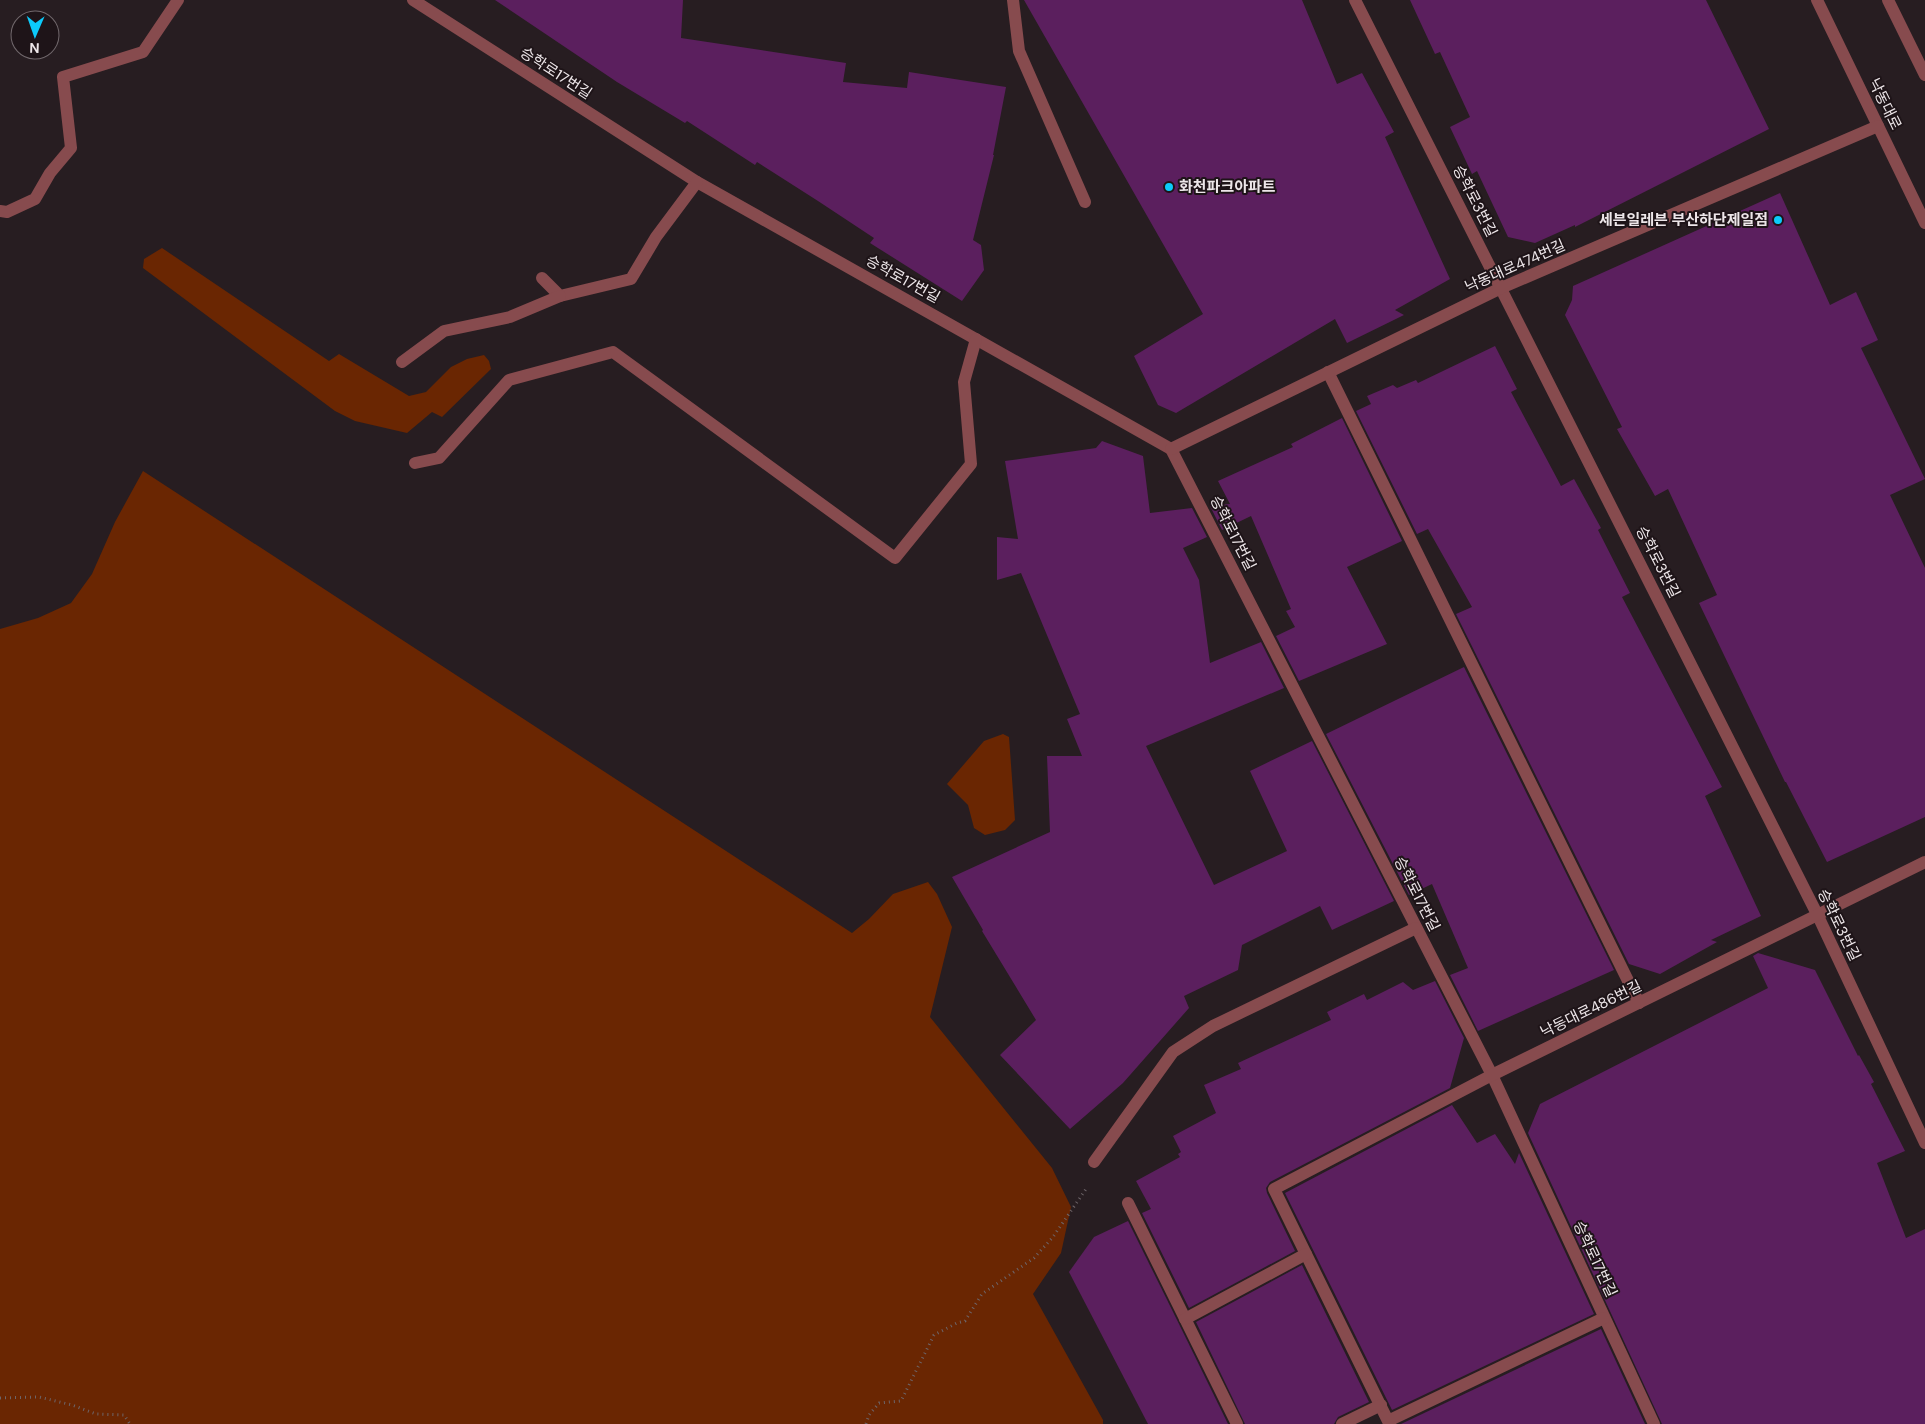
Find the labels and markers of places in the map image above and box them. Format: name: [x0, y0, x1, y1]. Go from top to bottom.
place label: 화천파크아파트: [1179, 177, 1276, 197]
marker: 화천파크아파트: [1163, 181, 1175, 193]
place label: 세븐일레븐 부산하단제일점: [1599, 210, 1768, 230]
marker: 세븐일레븐 부산하단제일점: [1772, 214, 1784, 226]

